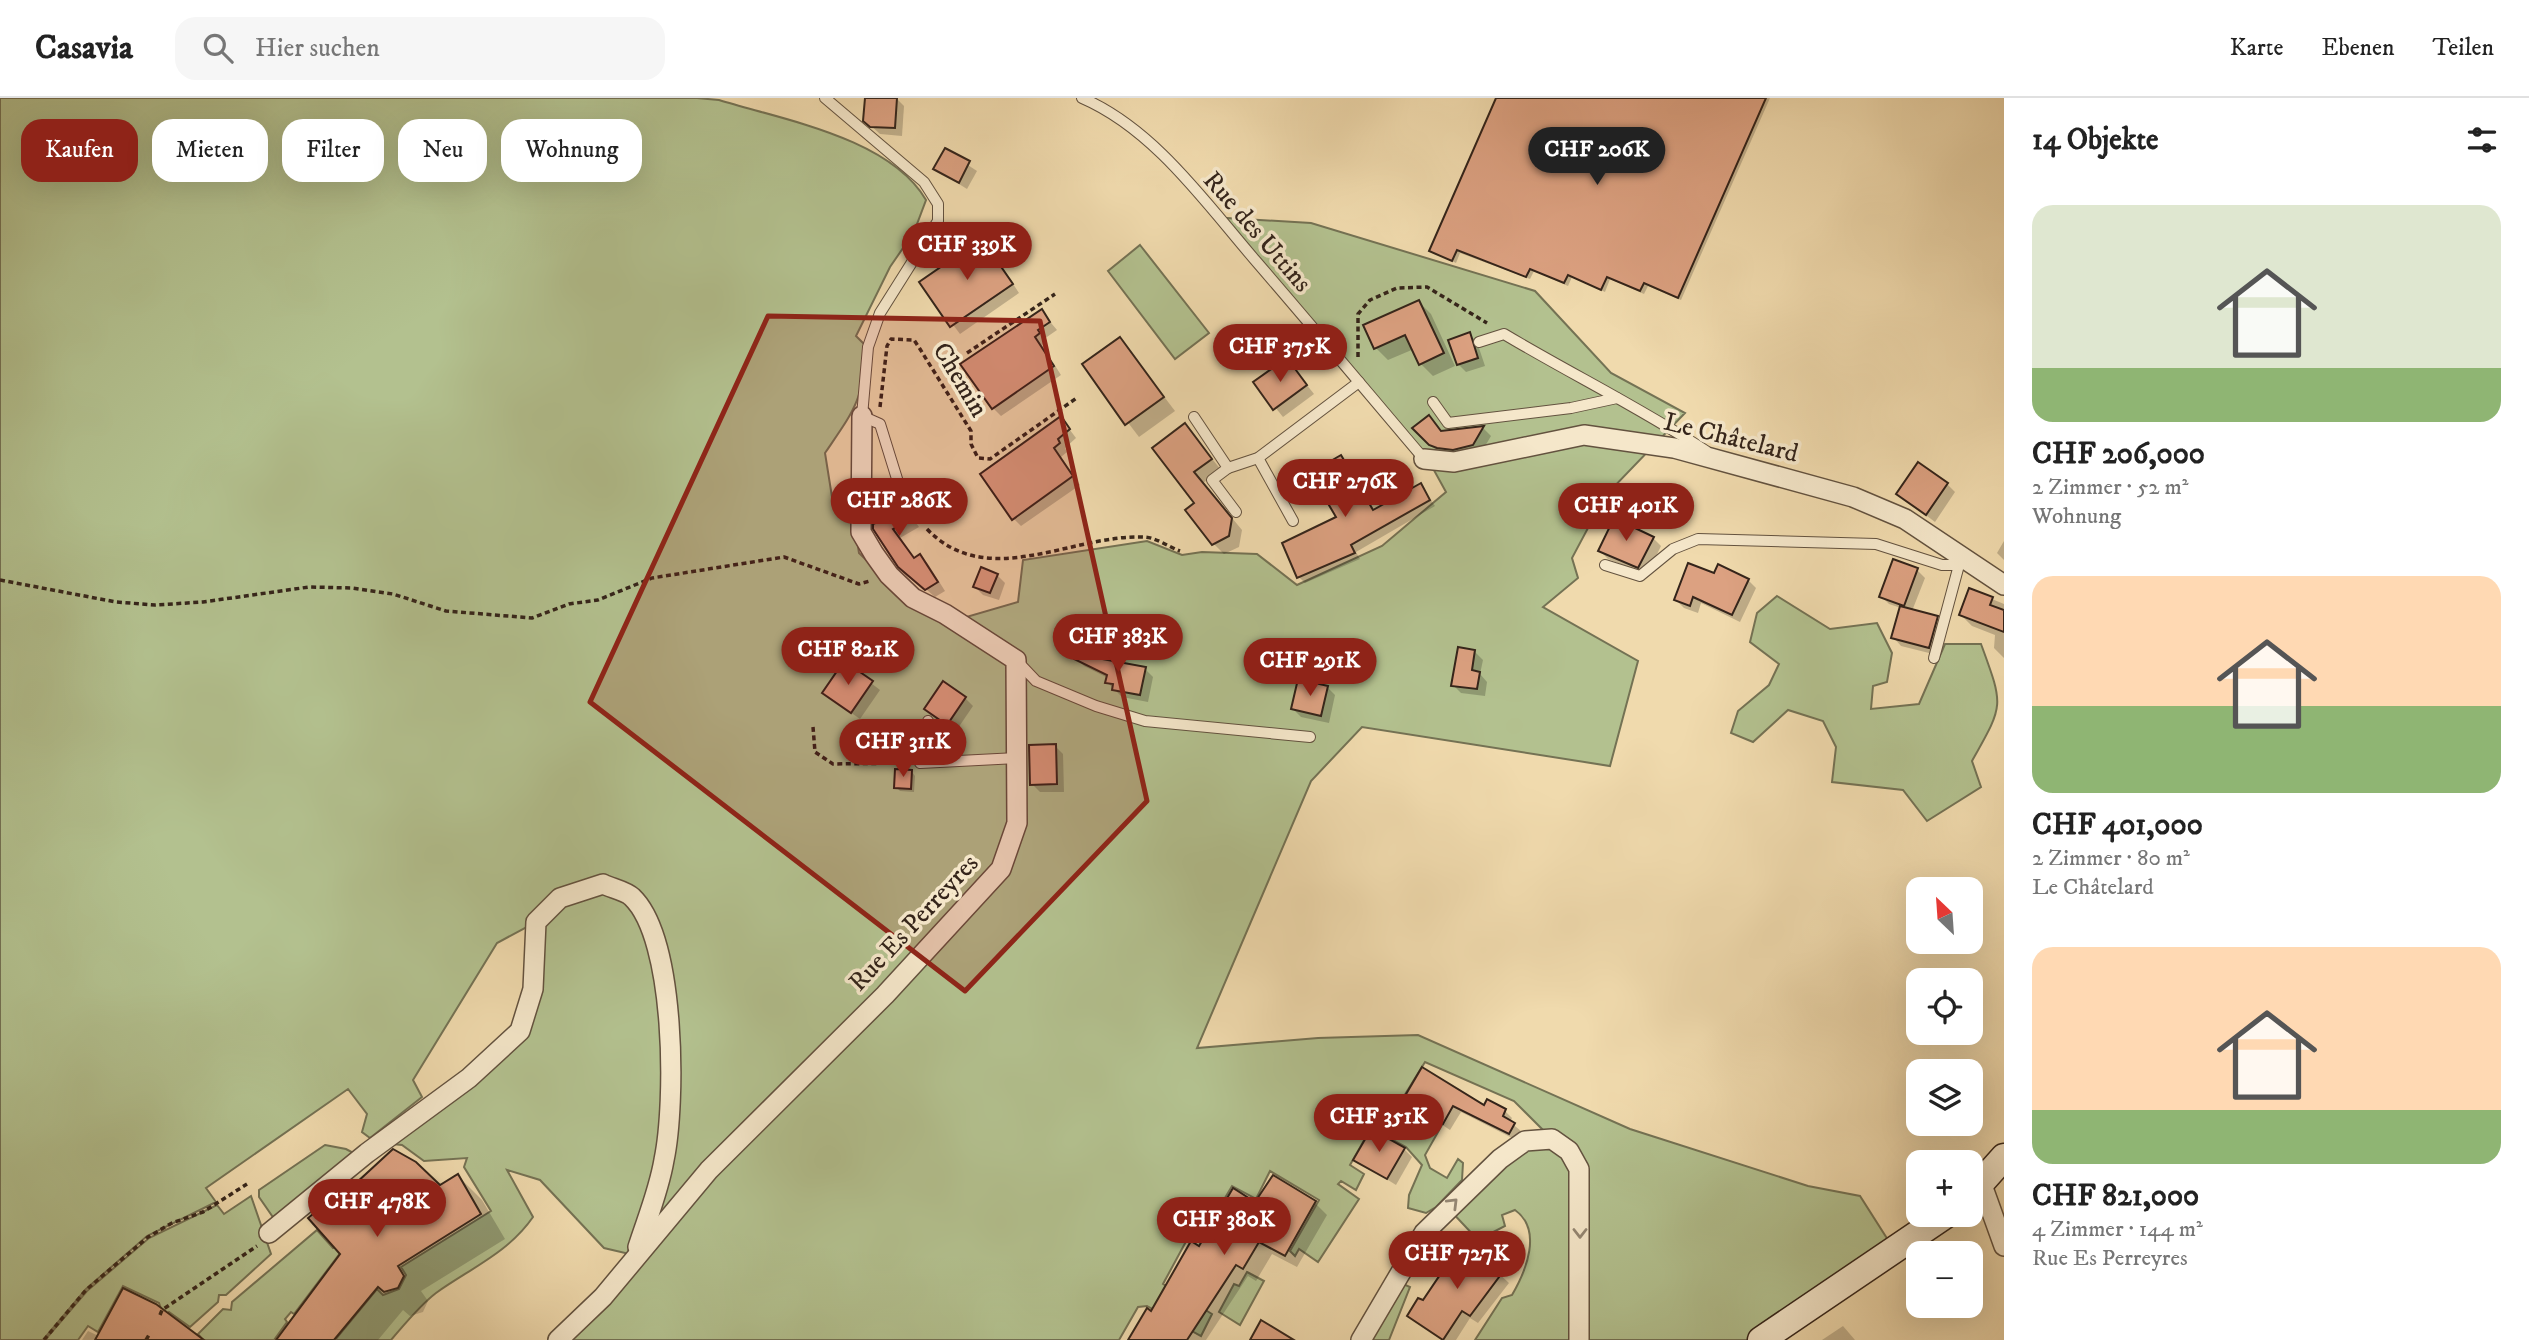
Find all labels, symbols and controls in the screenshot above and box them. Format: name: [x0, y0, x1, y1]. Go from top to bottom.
search box: [175, 17, 665, 80]
text: Casavia: [35, 28, 133, 69]
icon: search: [199, 29, 237, 67]
text: Hier suchen: [255, 32, 380, 65]
text: Karte: [2230, 33, 2283, 63]
text: Ebenen: [2321, 33, 2395, 63]
text: Teilen: [2433, 33, 2494, 63]
chip: Kaufen: [21, 119, 138, 182]
chip: Mieten: [152, 119, 268, 182]
chip: Filter: [282, 119, 384, 182]
chip: Neu: [398, 119, 487, 182]
chip: Wohnung: [501, 119, 642, 182]
icon: filters: [2463, 121, 2501, 159]
text: 14 Objekte: [2032, 122, 2158, 159]
pin: CHF 206K: [1525, 127, 1669, 187]
text: CHF 206K: [1544, 135, 1650, 164]
street label: Rue des Uttins: [1196, 165, 1318, 299]
pin: CHF 339K: [895, 222, 1039, 282]
text: CHF 339K: [918, 230, 1016, 259]
icon: home: [2204, 250, 2330, 376]
pin: CHF 375K: [1208, 324, 1352, 384]
text: CHF 375K: [1229, 332, 1331, 361]
street label: Chemin: [925, 337, 995, 424]
street label: Le Châtelard: [1660, 405, 1802, 471]
text: CHF 206,000: [2032, 436, 2205, 473]
pin: CHF 276K: [1273, 460, 1417, 519]
text: CHF 276K: [1293, 467, 1397, 496]
text: 2 Zimmer · 52 m²: [2032, 473, 2189, 502]
pin: CHF 286K: [827, 478, 971, 538]
pin: CHF 401K: [1554, 484, 1698, 543]
text: CHF 286K: [847, 486, 951, 515]
text: CHF 401K: [1574, 491, 1678, 520]
text: Wohnung: [2032, 502, 2121, 531]
pin: CHF 383K: [1046, 614, 1190, 674]
icon: home: [2204, 621, 2330, 747]
text: CHF 383K: [1069, 622, 1167, 651]
pin: CHF 821K: [776, 628, 920, 687]
text: CHF 821K: [797, 635, 899, 664]
pin: CHF 291K: [1238, 638, 1382, 698]
text: CHF 291K: [1260, 646, 1360, 675]
pin: CHF 311K: [831, 720, 975, 779]
text: CHF 311K: [855, 727, 951, 756]
text: CHF 401,000: [2032, 807, 2203, 844]
text: 2 Zimmer · 80 m²: [2032, 844, 2190, 873]
street label: Rue Es Perreyres: [842, 847, 986, 999]
text: Le Châtelard: [2032, 873, 2154, 902]
north arrow: [1906, 877, 1983, 954]
map controls: [1906, 877, 1983, 1318]
button: locate: [1906, 968, 1983, 1045]
icon: home: [2204, 992, 2330, 1118]
button: layers: [1906, 1059, 1983, 1136]
pin: CHF 351K: [1307, 1094, 1451, 1154]
text: CHF 351K: [1330, 1102, 1428, 1131]
button: +: [1906, 1150, 1983, 1227]
text: CHF 821,000: [2032, 1178, 2199, 1215]
pin: CHF 478K: [305, 1180, 449, 1239]
text: CHF 478K: [324, 1187, 430, 1216]
pin: CHF 380K: [1152, 1198, 1296, 1257]
one-way arrow: [1445, 1198, 1458, 1211]
text: CHF 380K: [1173, 1205, 1275, 1234]
text: 4 Zimmer · 144 m²: [2032, 1215, 2203, 1244]
one-way arrow: [1572, 1228, 1588, 1239]
pin: CHF 727K: [1385, 1232, 1529, 1291]
text: CHF 727K: [1405, 1239, 1509, 1268]
button: −: [1906, 1241, 1983, 1318]
text: Rue Es Perreyres: [2032, 1244, 2188, 1273]

